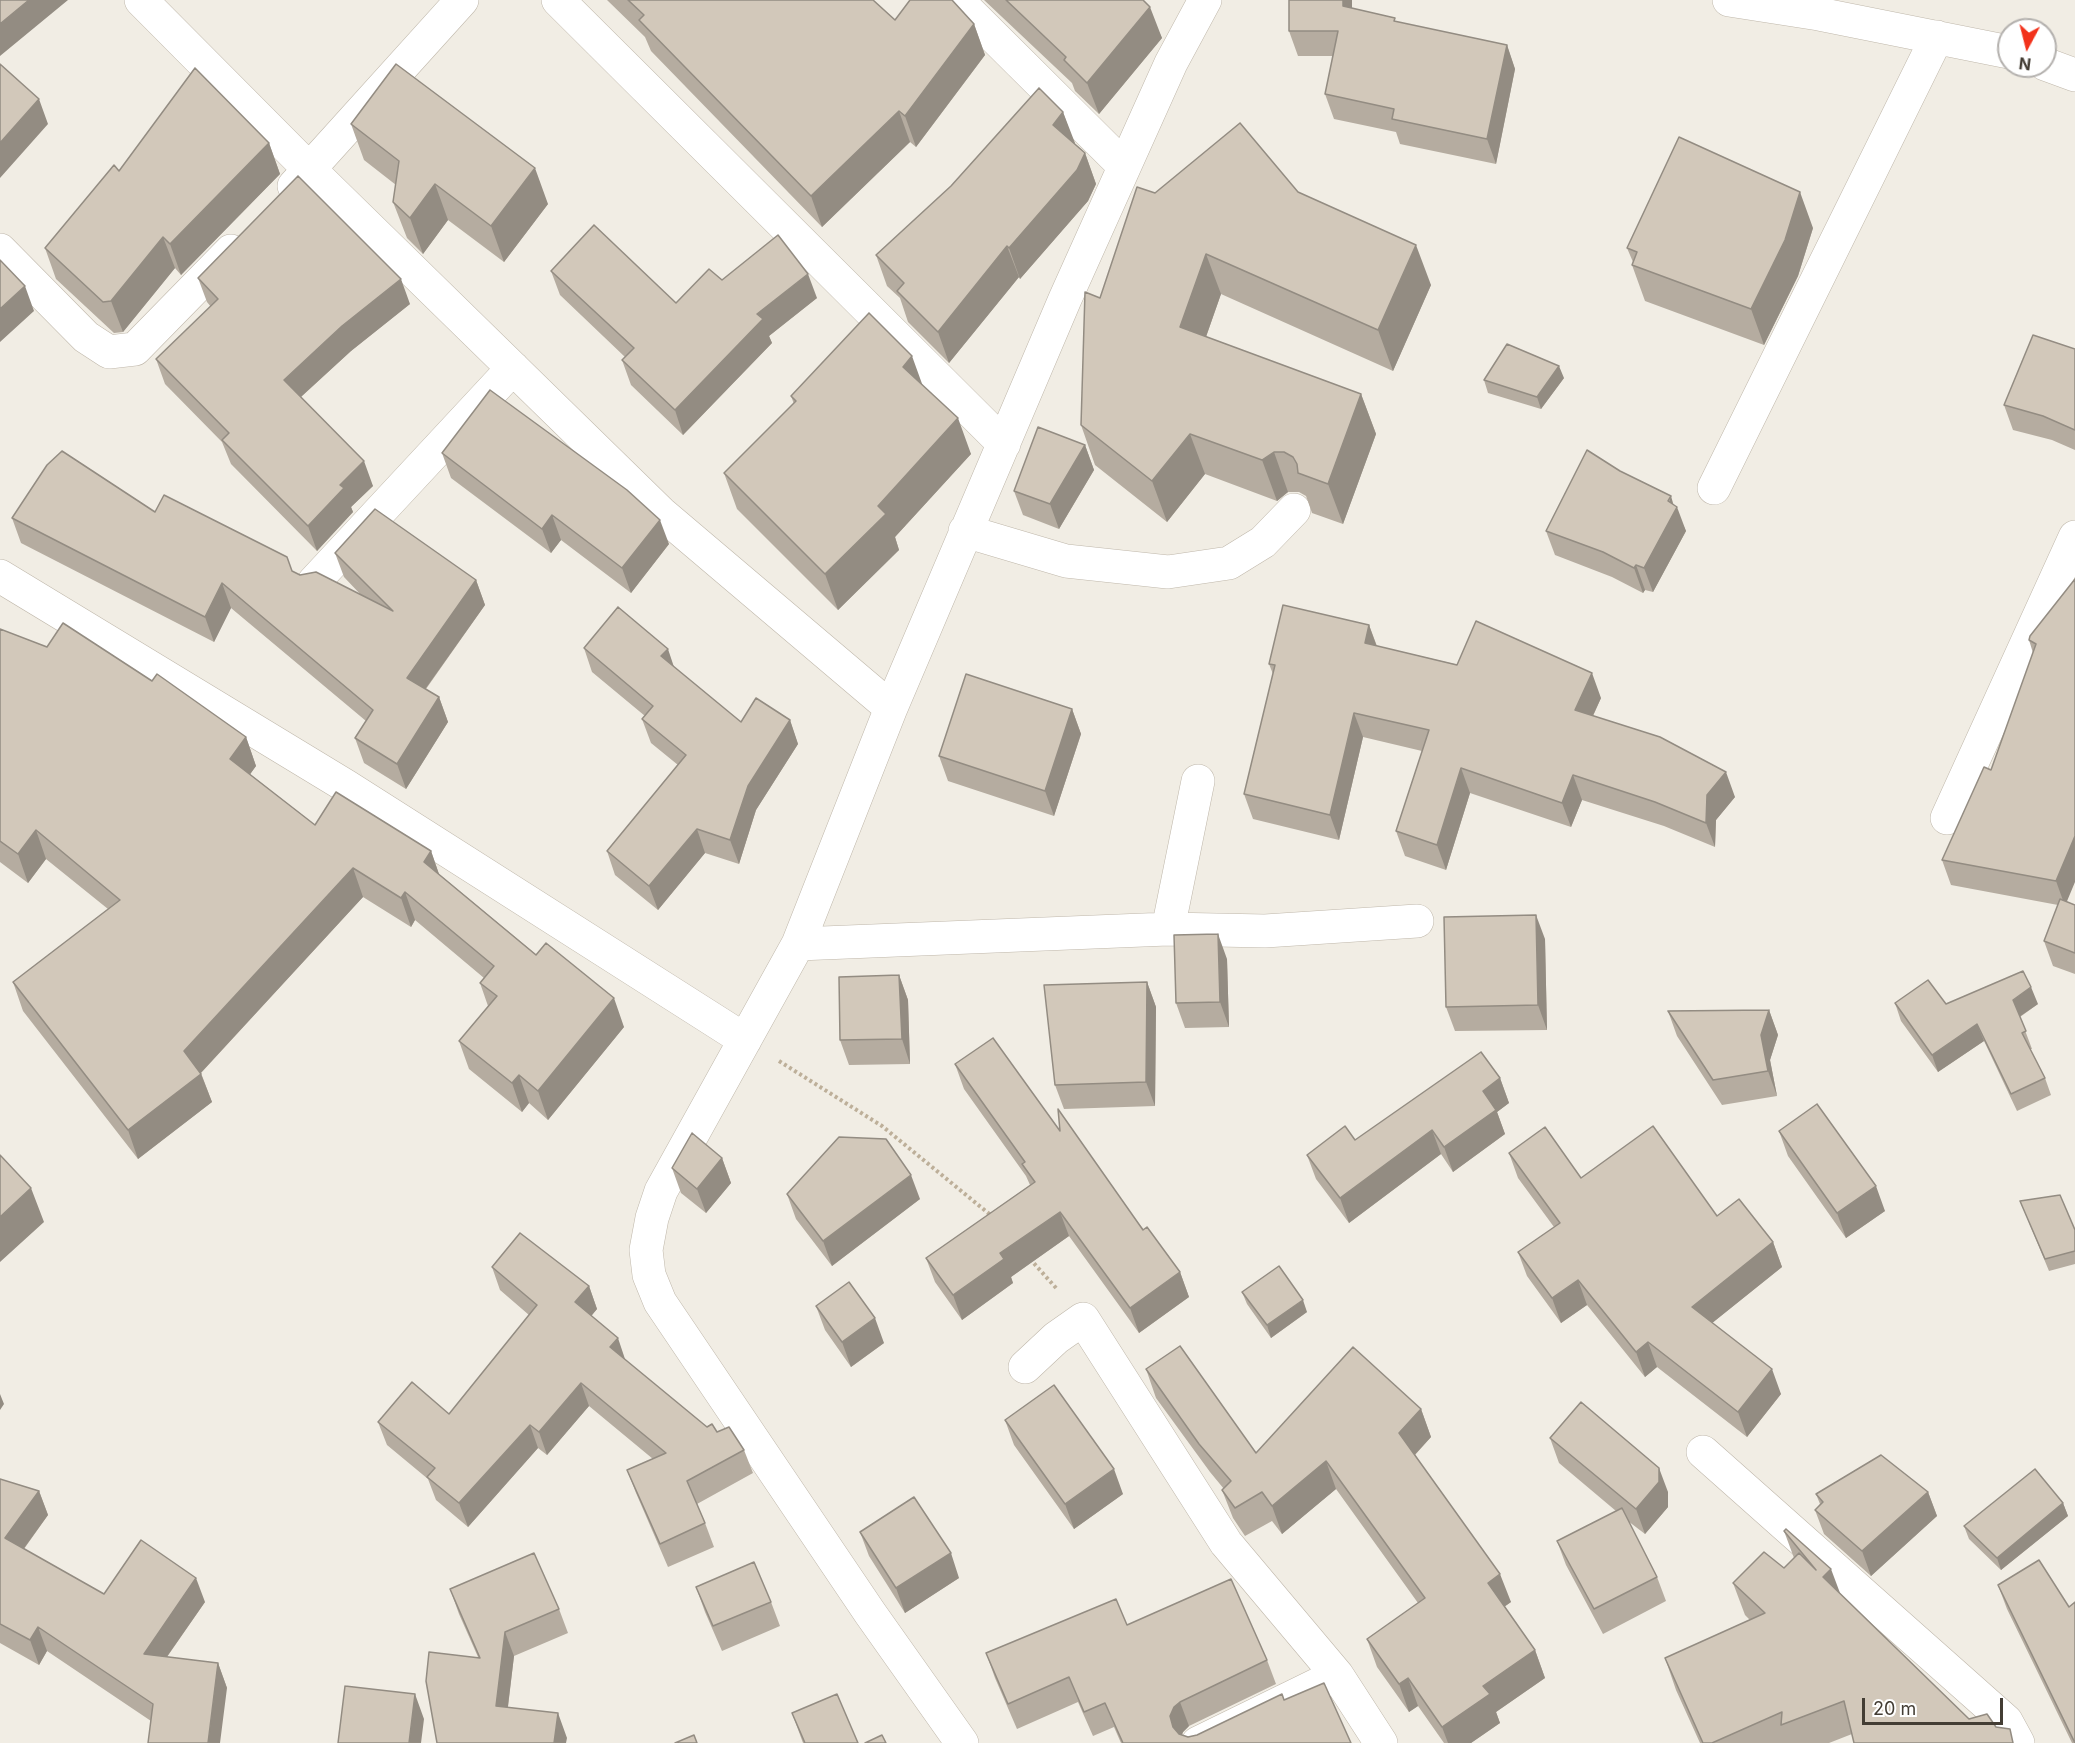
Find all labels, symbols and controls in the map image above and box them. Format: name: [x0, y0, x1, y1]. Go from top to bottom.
north arrow: [1997, 18, 2057, 78]
text: N: [2018, 53, 2032, 75]
scale bar: [1865, 1686, 2006, 1724]
text: 20 m: [1873, 1698, 1916, 1719]

